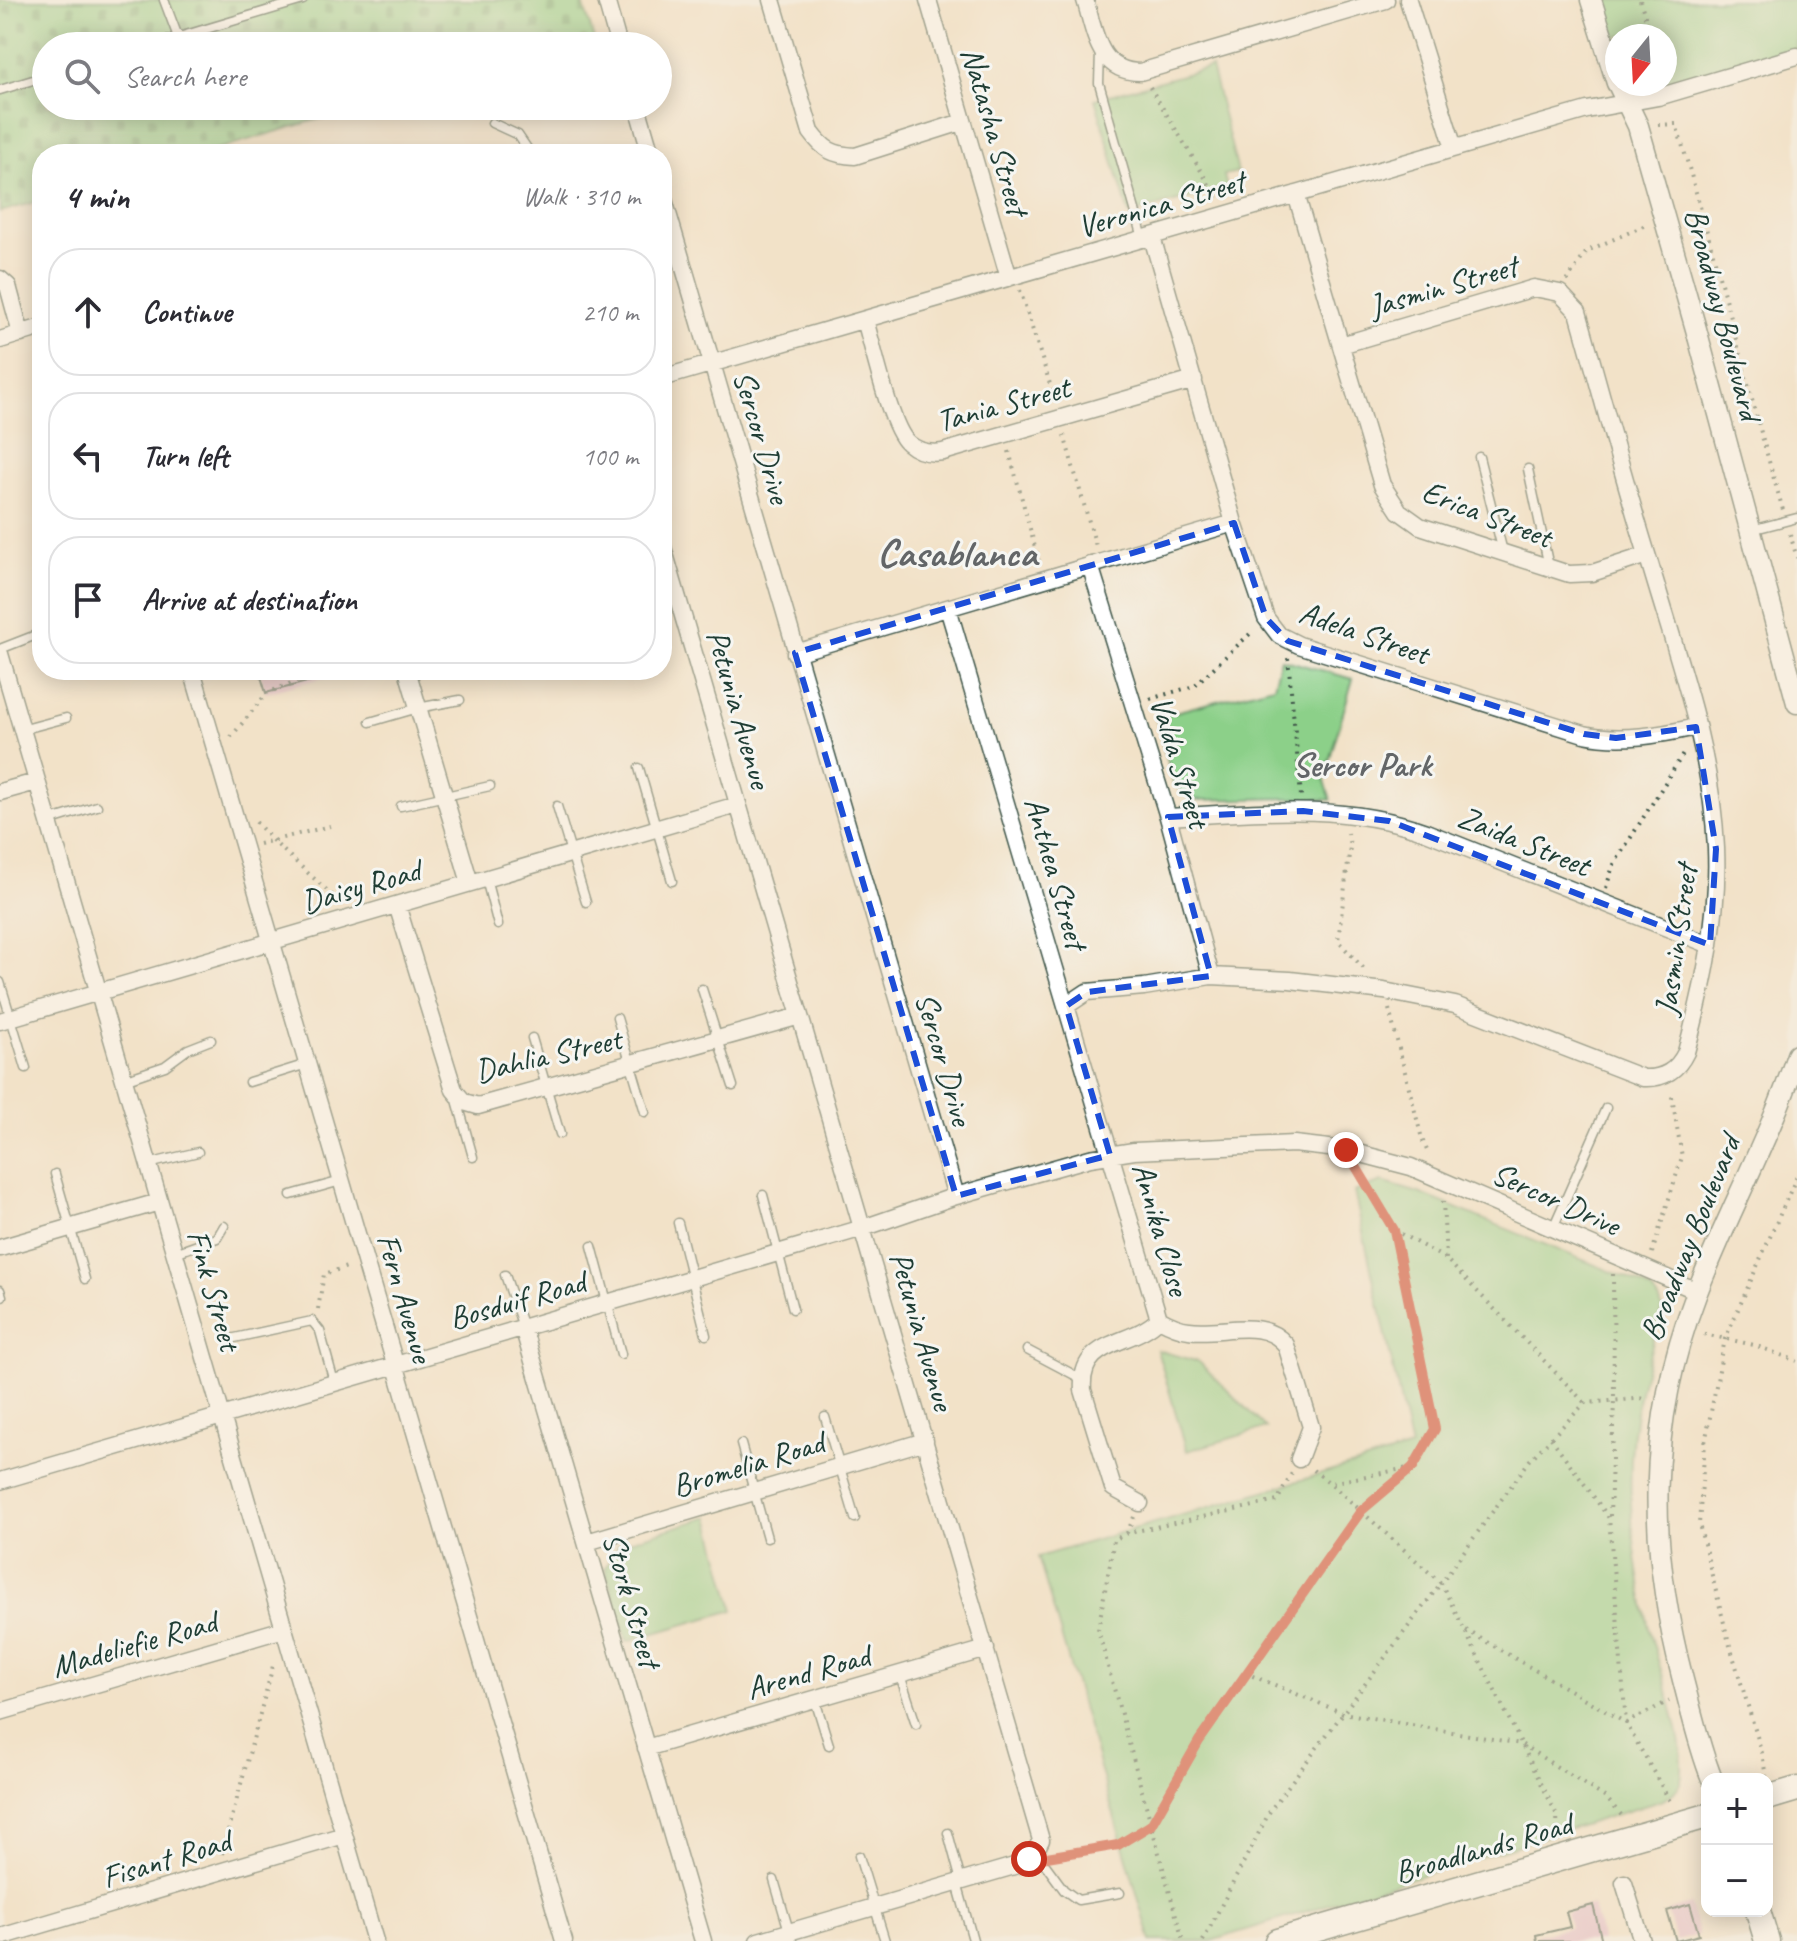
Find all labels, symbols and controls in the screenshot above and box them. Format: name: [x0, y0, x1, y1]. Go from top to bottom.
north arrow: [1605, 24, 1677, 96]
search box: [32, 32, 672, 120]
street label: Natasha Street: [952, 42, 1040, 224]
icon: search: [60, 54, 104, 98]
text: Search here: [124, 57, 246, 95]
street label: Veronica Street: [1073, 159, 1253, 247]
text: 4 min: [64, 175, 129, 218]
text: Walk · 310 m: [523, 180, 640, 213]
street label: Broadway Boulevard: [1675, 204, 1772, 430]
street label: Jasmin Street: [1362, 244, 1526, 327]
icon: ahead: [66, 290, 110, 334]
text: Continue: [142, 293, 232, 331]
text: 210 m: [582, 296, 638, 329]
street label: Sercor Drive: [724, 366, 801, 510]
street label: Tania Street: [932, 366, 1077, 441]
icon: left: [66, 434, 110, 478]
text: Turn left: [142, 437, 229, 475]
text: 100 m: [582, 440, 638, 473]
street label: Erica Street: [1416, 471, 1561, 559]
district label: Casablanca: [877, 528, 1040, 578]
icon: arrive: [66, 578, 110, 622]
text: Arrive at destination: [142, 581, 357, 619]
street label: Adela Street: [1294, 592, 1437, 675]
street label: Petunia Avenue: [697, 625, 782, 795]
street label: Valda Street: [1141, 691, 1220, 836]
district label: Sercor Park: [1293, 743, 1435, 786]
street label: Anthea Street: [1015, 792, 1098, 958]
street label: Zaida Street: [1452, 796, 1599, 887]
street label: Daisy Road: [297, 848, 429, 922]
street label: Jasmin Street: [1645, 858, 1707, 1020]
street label: Sercor Drive: [906, 988, 983, 1132]
street label: Dahlia Street: [471, 1018, 628, 1092]
street label: Broadway Boulevard: [1630, 1124, 1752, 1346]
route end: [1328, 1132, 1364, 1168]
street label: Sercor Drive: [1486, 1153, 1629, 1246]
street label: Annika Close: [1123, 1158, 1200, 1303]
street label: Fink Street: [177, 1225, 252, 1358]
street label: Fern Avenue: [367, 1229, 444, 1369]
street label: Petunia Avenue: [880, 1247, 965, 1417]
street label: Bosduif Road: [444, 1260, 594, 1339]
street label: Bromelia Road: [667, 1420, 833, 1506]
street label: Stork Street: [593, 1528, 672, 1676]
street label: Madeliefie Road: [47, 1600, 225, 1687]
street label: Arend Road: [742, 1634, 879, 1709]
map controls: [1701, 1773, 1773, 1917]
button: +: [1701, 1773, 1773, 1845]
street label: Broadlands Road: [1390, 1802, 1581, 1893]
street label: Fisant Road: [97, 1819, 239, 1898]
route start: [1011, 1841, 1047, 1877]
button: −: [1701, 1845, 1773, 1917]

